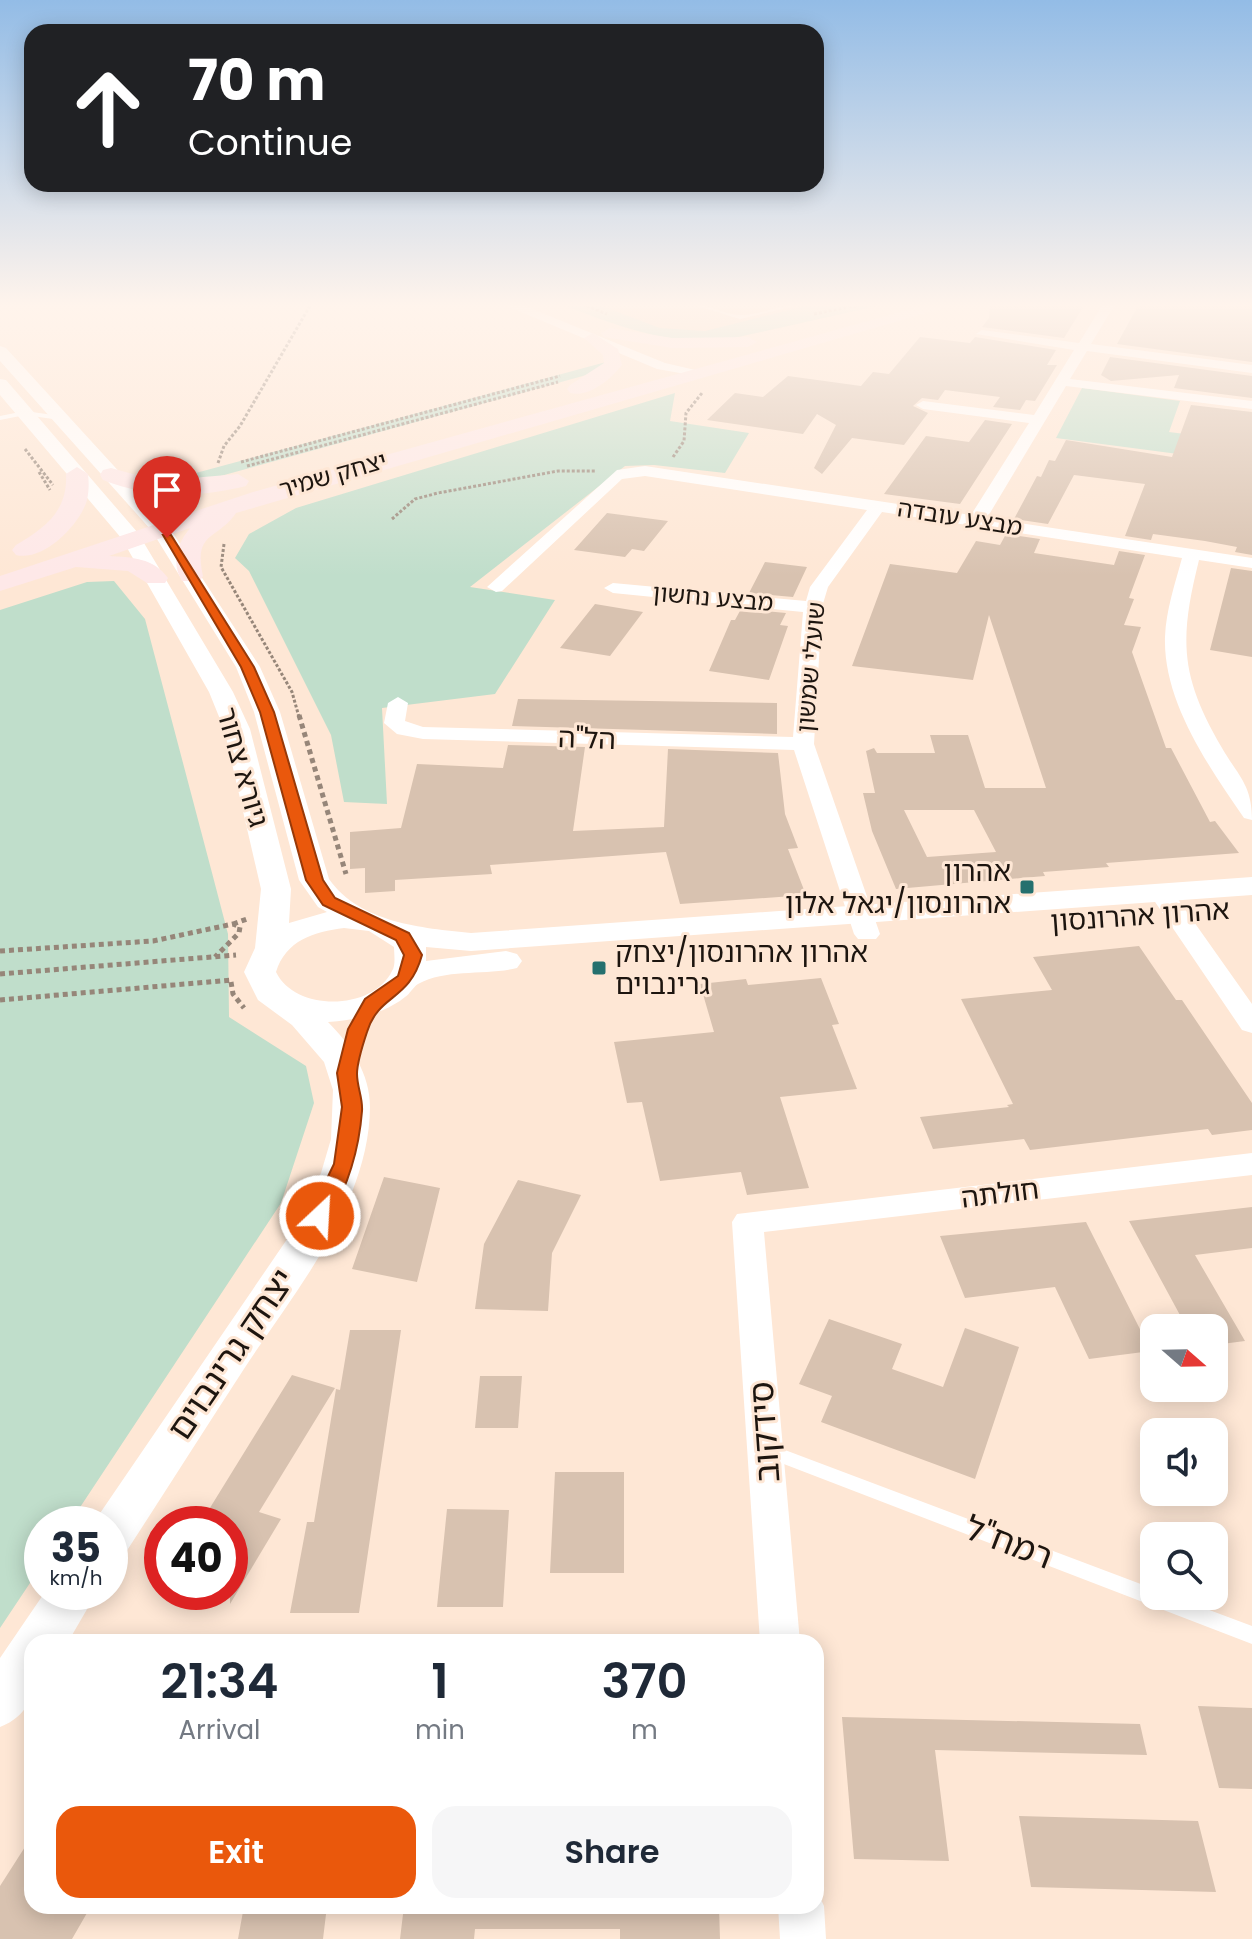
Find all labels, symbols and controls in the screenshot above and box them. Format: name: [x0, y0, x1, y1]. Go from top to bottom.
text: 70 m: [188, 41, 326, 120]
icon: ahead: [56, 56, 160, 160]
text: Continue: [188, 117, 352, 168]
street label: יצחק שמיר: [275, 443, 390, 506]
pin: [133, 456, 201, 538]
icon: arrive: [145, 468, 189, 512]
street label: מבצע עובדה: [895, 491, 1025, 544]
street label: מבצע נחשון: [651, 576, 775, 619]
street label: שועלי שמשון: [788, 600, 833, 734]
street label: גיורא צחור: [207, 703, 278, 831]
street label: הל"ה: [557, 718, 617, 759]
place label: אהרון אהרונסון/יגאל אלון: [785, 852, 1011, 923]
marker: אהרון אהרונסון/יגאל אלון: [1018, 878, 1036, 896]
street label: אהרון אהרונסון: [1049, 890, 1231, 941]
place label: אהרון אהרונסון/יצחק גרינבוים: [615, 933, 868, 1004]
marker: אהרון אהרונסון/יצחק גרינבוים: [590, 959, 608, 977]
street label: חולתה: [959, 1169, 1041, 1218]
position arrow: [278, 1174, 362, 1258]
street label: יצחק גרינבוים: [156, 1259, 306, 1449]
north arrow: [1140, 1314, 1228, 1402]
map controls: [1140, 1314, 1228, 1610]
street label: סידקוב: [737, 1380, 791, 1484]
button: sound: [1140, 1418, 1228, 1506]
street label: רמח"ל: [958, 1503, 1060, 1581]
speed limit sign: 40: [144, 1506, 248, 1610]
text: 35: [51, 1520, 101, 1576]
button: search: [1140, 1522, 1228, 1610]
text: km/h: [49, 1564, 103, 1592]
text: 21:34: [161, 1648, 279, 1715]
text: 1: [431, 1648, 449, 1715]
text: 370: [601, 1648, 687, 1715]
text: Arrival: [179, 1712, 260, 1748]
text: min: [415, 1712, 465, 1748]
text: m: [631, 1712, 658, 1748]
button: Exit: [56, 1806, 416, 1898]
button: Share: [432, 1806, 792, 1898]

